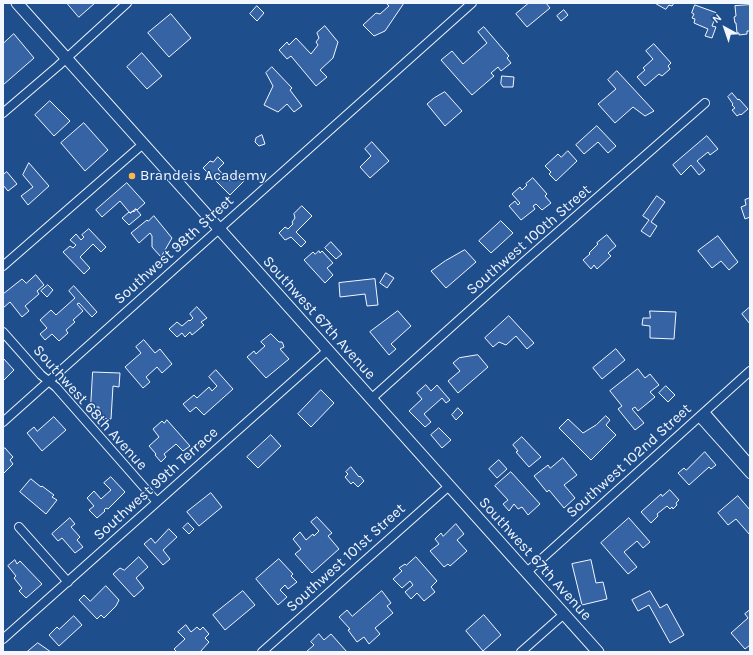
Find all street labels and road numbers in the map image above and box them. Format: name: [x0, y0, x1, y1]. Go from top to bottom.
street label: Southwest 100th Street: [463, 181, 595, 299]
street label: Southwest 98th Street: [111, 192, 237, 308]
street label: Southwest 67th Avenue: [259, 253, 379, 383]
street label: Southwest 68th Avenue: [29, 342, 151, 474]
street label: Southwest 102nd Street: [563, 400, 695, 522]
street label: Southwest 99th Terrace: [90, 423, 222, 545]
street label: Southwest 67th Avenue: [475, 494, 595, 624]
street label: Southwest 101st Street: [283, 500, 409, 616]

